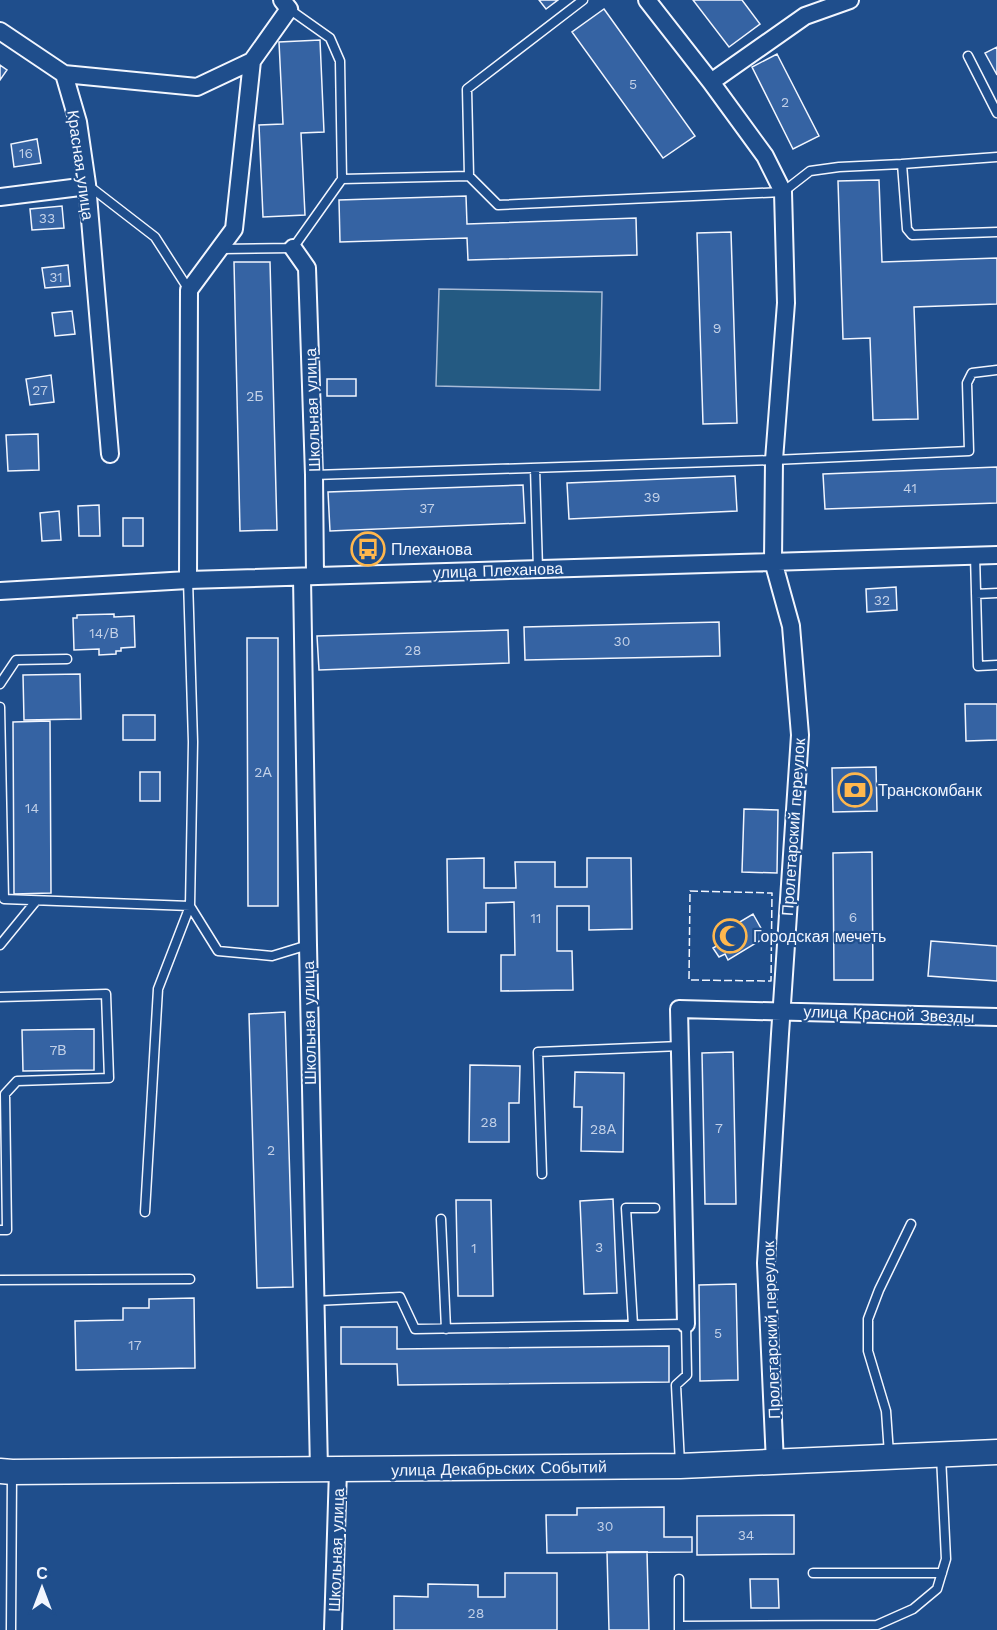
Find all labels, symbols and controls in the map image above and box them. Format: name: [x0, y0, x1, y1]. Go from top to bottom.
house number: 5: [629, 76, 637, 92]
house number: 2: [781, 94, 789, 110]
street label: Красная улица: [63, 109, 98, 221]
house number: 16: [19, 145, 33, 161]
house number: 33: [39, 210, 55, 226]
house number: 31: [49, 269, 63, 285]
house number: 9: [713, 320, 721, 336]
street label: Школьная улица: [301, 348, 324, 472]
house number: 27: [32, 382, 48, 398]
house number: 2Б: [246, 388, 264, 404]
house number: 41: [903, 480, 917, 496]
house number: 39: [644, 489, 660, 505]
house number: 37: [419, 500, 435, 516]
bus stop icon: Плеханова: [350, 531, 386, 567]
place label: Плеханова: [391, 540, 472, 559]
street label: улица Плеханова: [432, 559, 564, 582]
house number: 32: [874, 592, 890, 608]
house number: 14/В: [89, 625, 119, 641]
house number: 30: [614, 633, 630, 649]
house number: 28: [405, 642, 421, 658]
street label: Пролетарский переулок: [778, 737, 809, 917]
house number: 2А: [254, 764, 272, 780]
bank icon: Транскомбанк: [837, 772, 873, 808]
place label: Транскомбанк: [878, 781, 983, 800]
house number: 14: [25, 800, 39, 816]
house number: 6: [849, 909, 857, 925]
house number: 11: [531, 910, 541, 926]
mosque icon: Городская мечеть: [712, 918, 748, 954]
place label: Городская мечеть: [753, 927, 886, 946]
street label: Школьная улица: [299, 961, 320, 1085]
street label: улица Красной Звезды: [803, 1002, 975, 1027]
house number: 7В: [49, 1042, 67, 1058]
house number: 28: [481, 1114, 497, 1130]
house number: 7: [715, 1120, 723, 1136]
house number: 28А: [590, 1121, 617, 1137]
house number: 2: [267, 1142, 275, 1158]
house number: 3: [595, 1239, 603, 1255]
house number: 1: [471, 1240, 477, 1256]
street label: Пролетарский переулок: [759, 1240, 784, 1419]
house number: 5: [714, 1325, 722, 1341]
house number: 17: [128, 1337, 142, 1353]
street label: улица Декабрьских Событий: [391, 1457, 607, 1480]
street label: Школьная улица: [325, 1488, 348, 1612]
house number: 30: [597, 1518, 613, 1534]
house number: 34: [738, 1527, 754, 1543]
north arrow: [12, 1558, 72, 1618]
text: С: [36, 1564, 48, 1583]
house number: 28: [468, 1605, 484, 1621]

